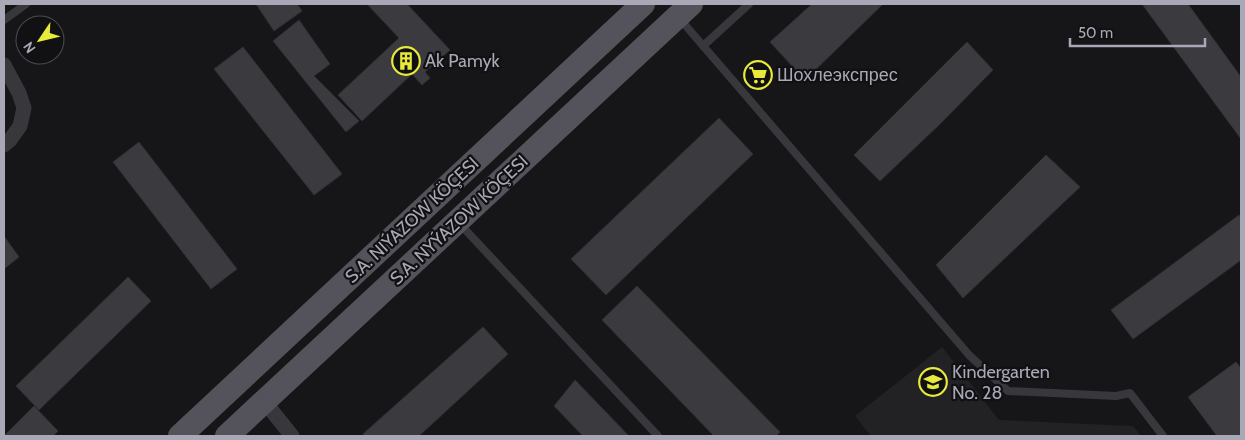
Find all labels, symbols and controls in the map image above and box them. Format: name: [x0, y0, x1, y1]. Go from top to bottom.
north arrow: [15, 15, 65, 65]
scale bar: [1070, 15, 1205, 47]
text: 50 m: [1078, 24, 1113, 42]
text: N: [19, 38, 40, 57]
building icon: Ak Pamyk: [391, 46, 421, 76]
place label: Ak Pamyk: [425, 50, 501, 72]
supermarket icon: Шохлеэкспрес: [743, 60, 773, 90]
place label: Шохлеэкспрес: [777, 64, 898, 86]
street label: S.A. NYÝAZOW KÖÇESI: [386, 151, 532, 289]
street label: S.A. NIÝAZOW KÖÇESI: [341, 152, 483, 288]
place label: Kindergarten No. 28: [952, 361, 1050, 404]
school or university icon: Kindergarten No. 28: [918, 367, 948, 397]

